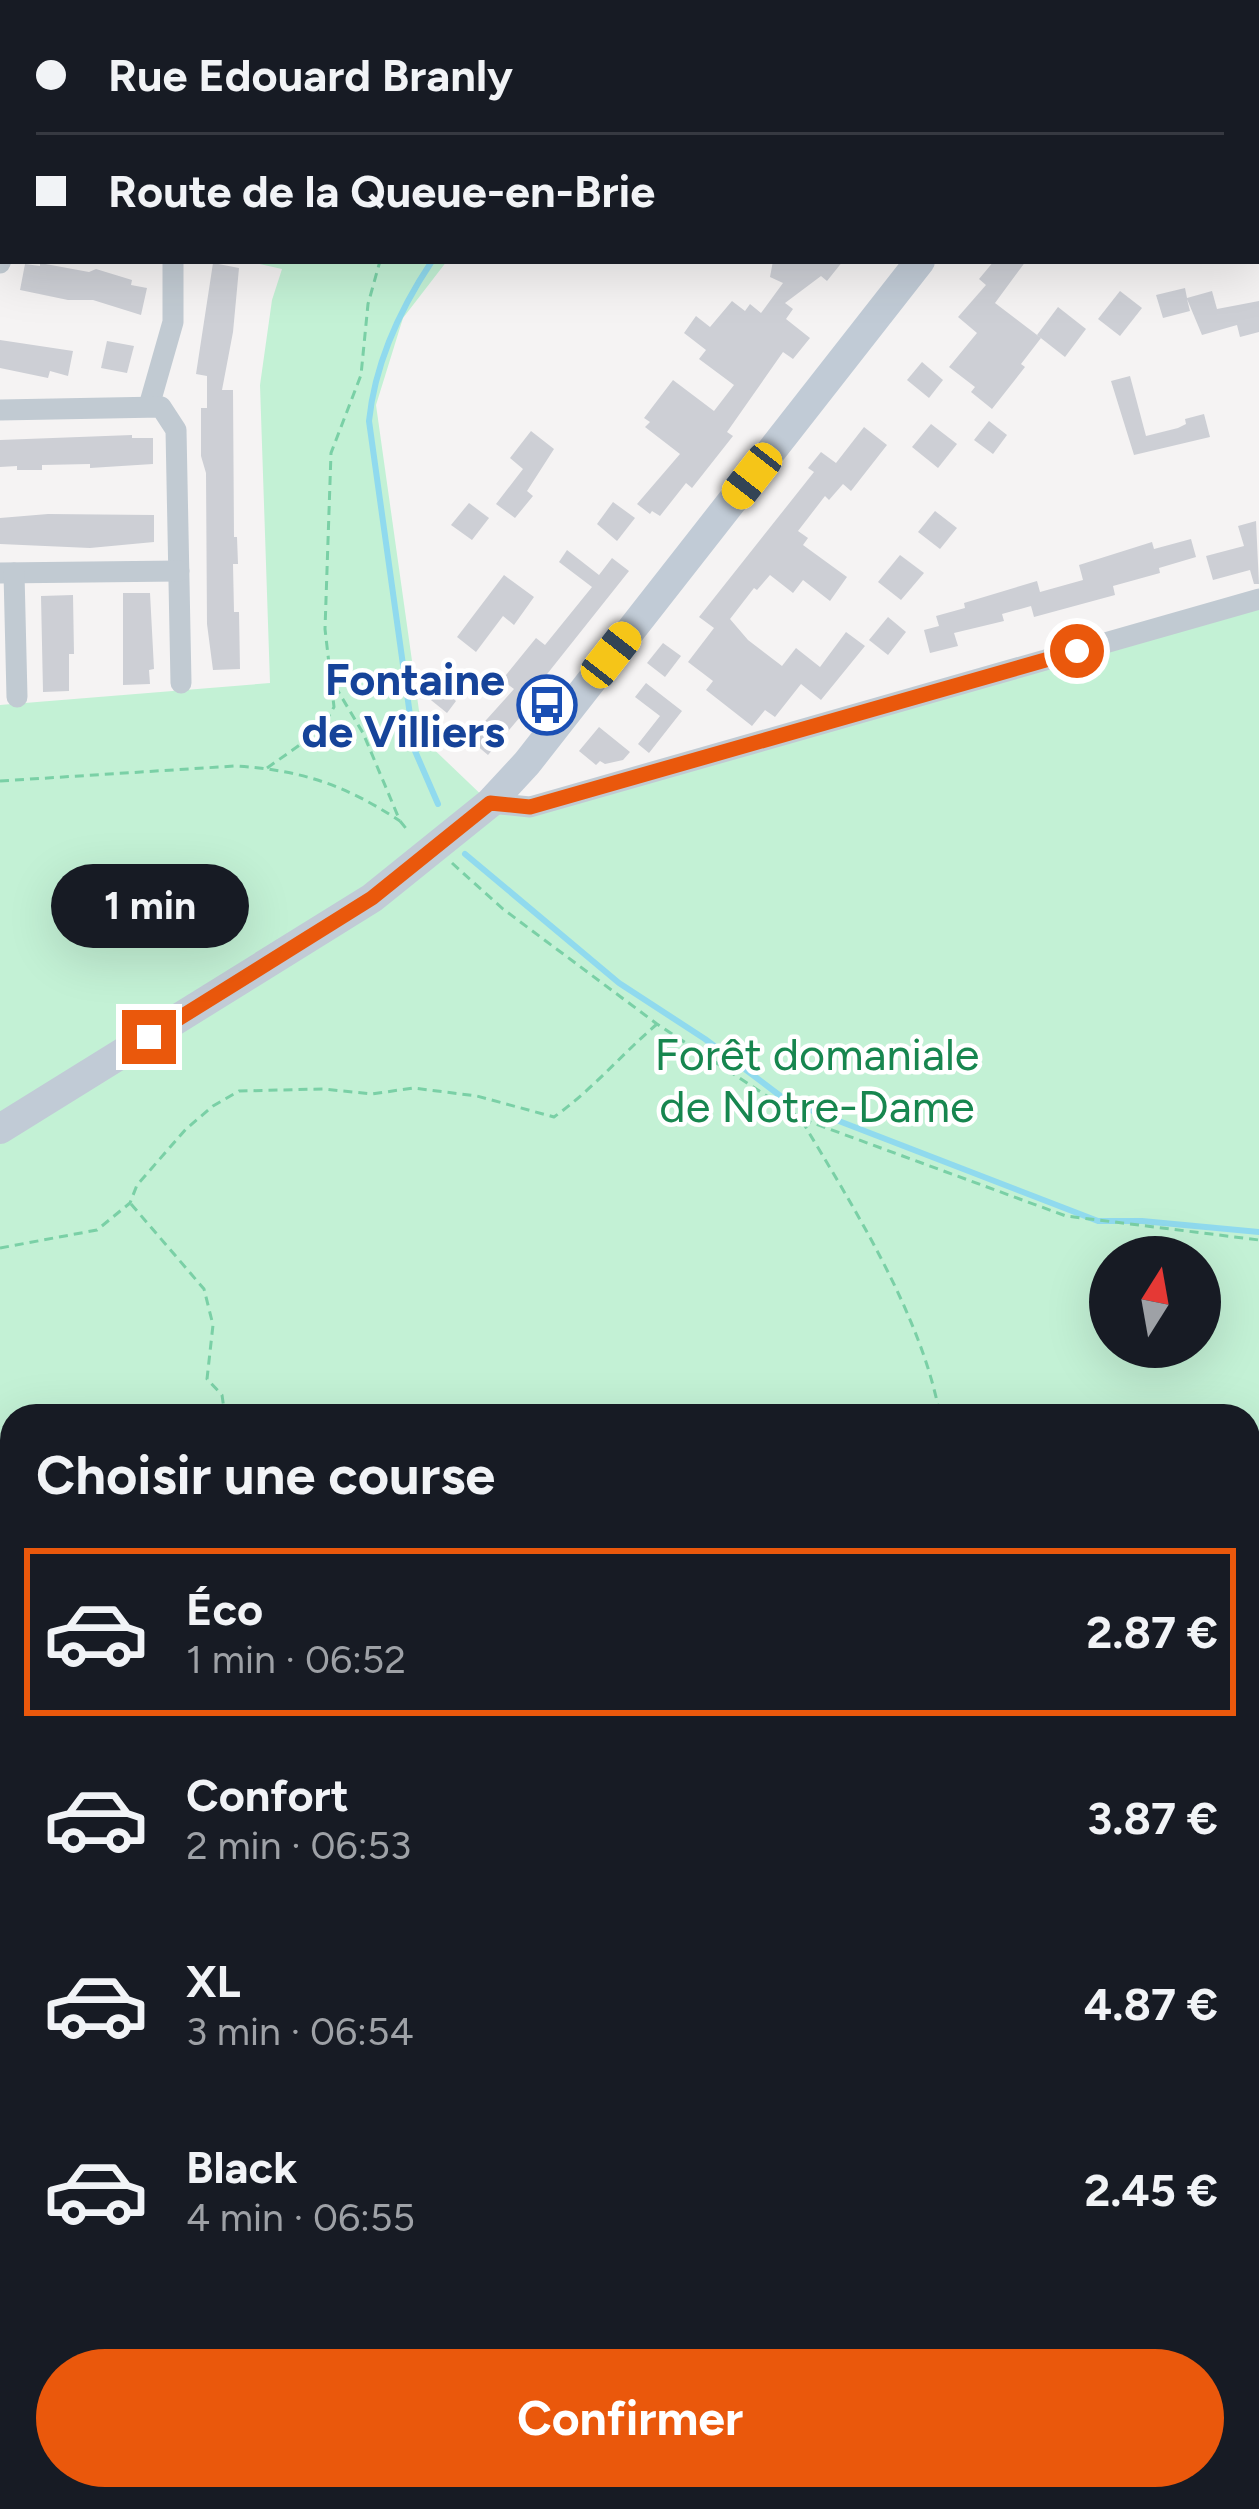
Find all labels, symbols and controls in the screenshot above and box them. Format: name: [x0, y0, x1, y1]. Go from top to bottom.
text: Rue Edouard Branly: [108, 48, 513, 102]
text: Route de la Queue-en-Brie: [108, 164, 655, 218]
car: [716, 437, 788, 515]
car: [575, 616, 647, 694]
route start: [1050, 624, 1104, 678]
place label: Fontaine de Villiers: [301, 652, 505, 758]
bus stop icon: Fontaine de Villiers: [516, 674, 578, 736]
callout: 1 min: [50, 863, 248, 947]
text: 1 min: [104, 882, 196, 929]
route end: [122, 1010, 176, 1064]
park label: Forêt domaniale de Notre-Dame: [655, 1027, 979, 1133]
north arrow: [1089, 1236, 1221, 1368]
map controls: [1089, 1236, 1221, 1368]
text: Choisir une course: [36, 1443, 495, 1508]
icon: car: [42, 1578, 150, 1686]
text: Éco: [186, 1582, 263, 1636]
text: 2.87 €: [1086, 1605, 1218, 1659]
text: 1 min · 06:52: [186, 1636, 406, 1683]
icon: car: [42, 1764, 150, 1872]
text: Confort: [186, 1768, 349, 1822]
text: 3.87 €: [1087, 1791, 1218, 1845]
text: 2 min · 06:53: [186, 1822, 411, 1869]
icon: car: [42, 1950, 150, 2058]
text: XL: [186, 1954, 241, 2008]
text: 4.87 €: [1084, 1977, 1218, 2031]
text: 3 min · 06:54: [186, 2008, 414, 2055]
icon: car: [42, 2136, 150, 2244]
text: Black: [186, 2140, 297, 2194]
text: 2.45 €: [1084, 2163, 1218, 2217]
text: 4 min · 06:55: [186, 2194, 415, 2241]
button: Confirmer: [36, 2349, 1224, 2487]

